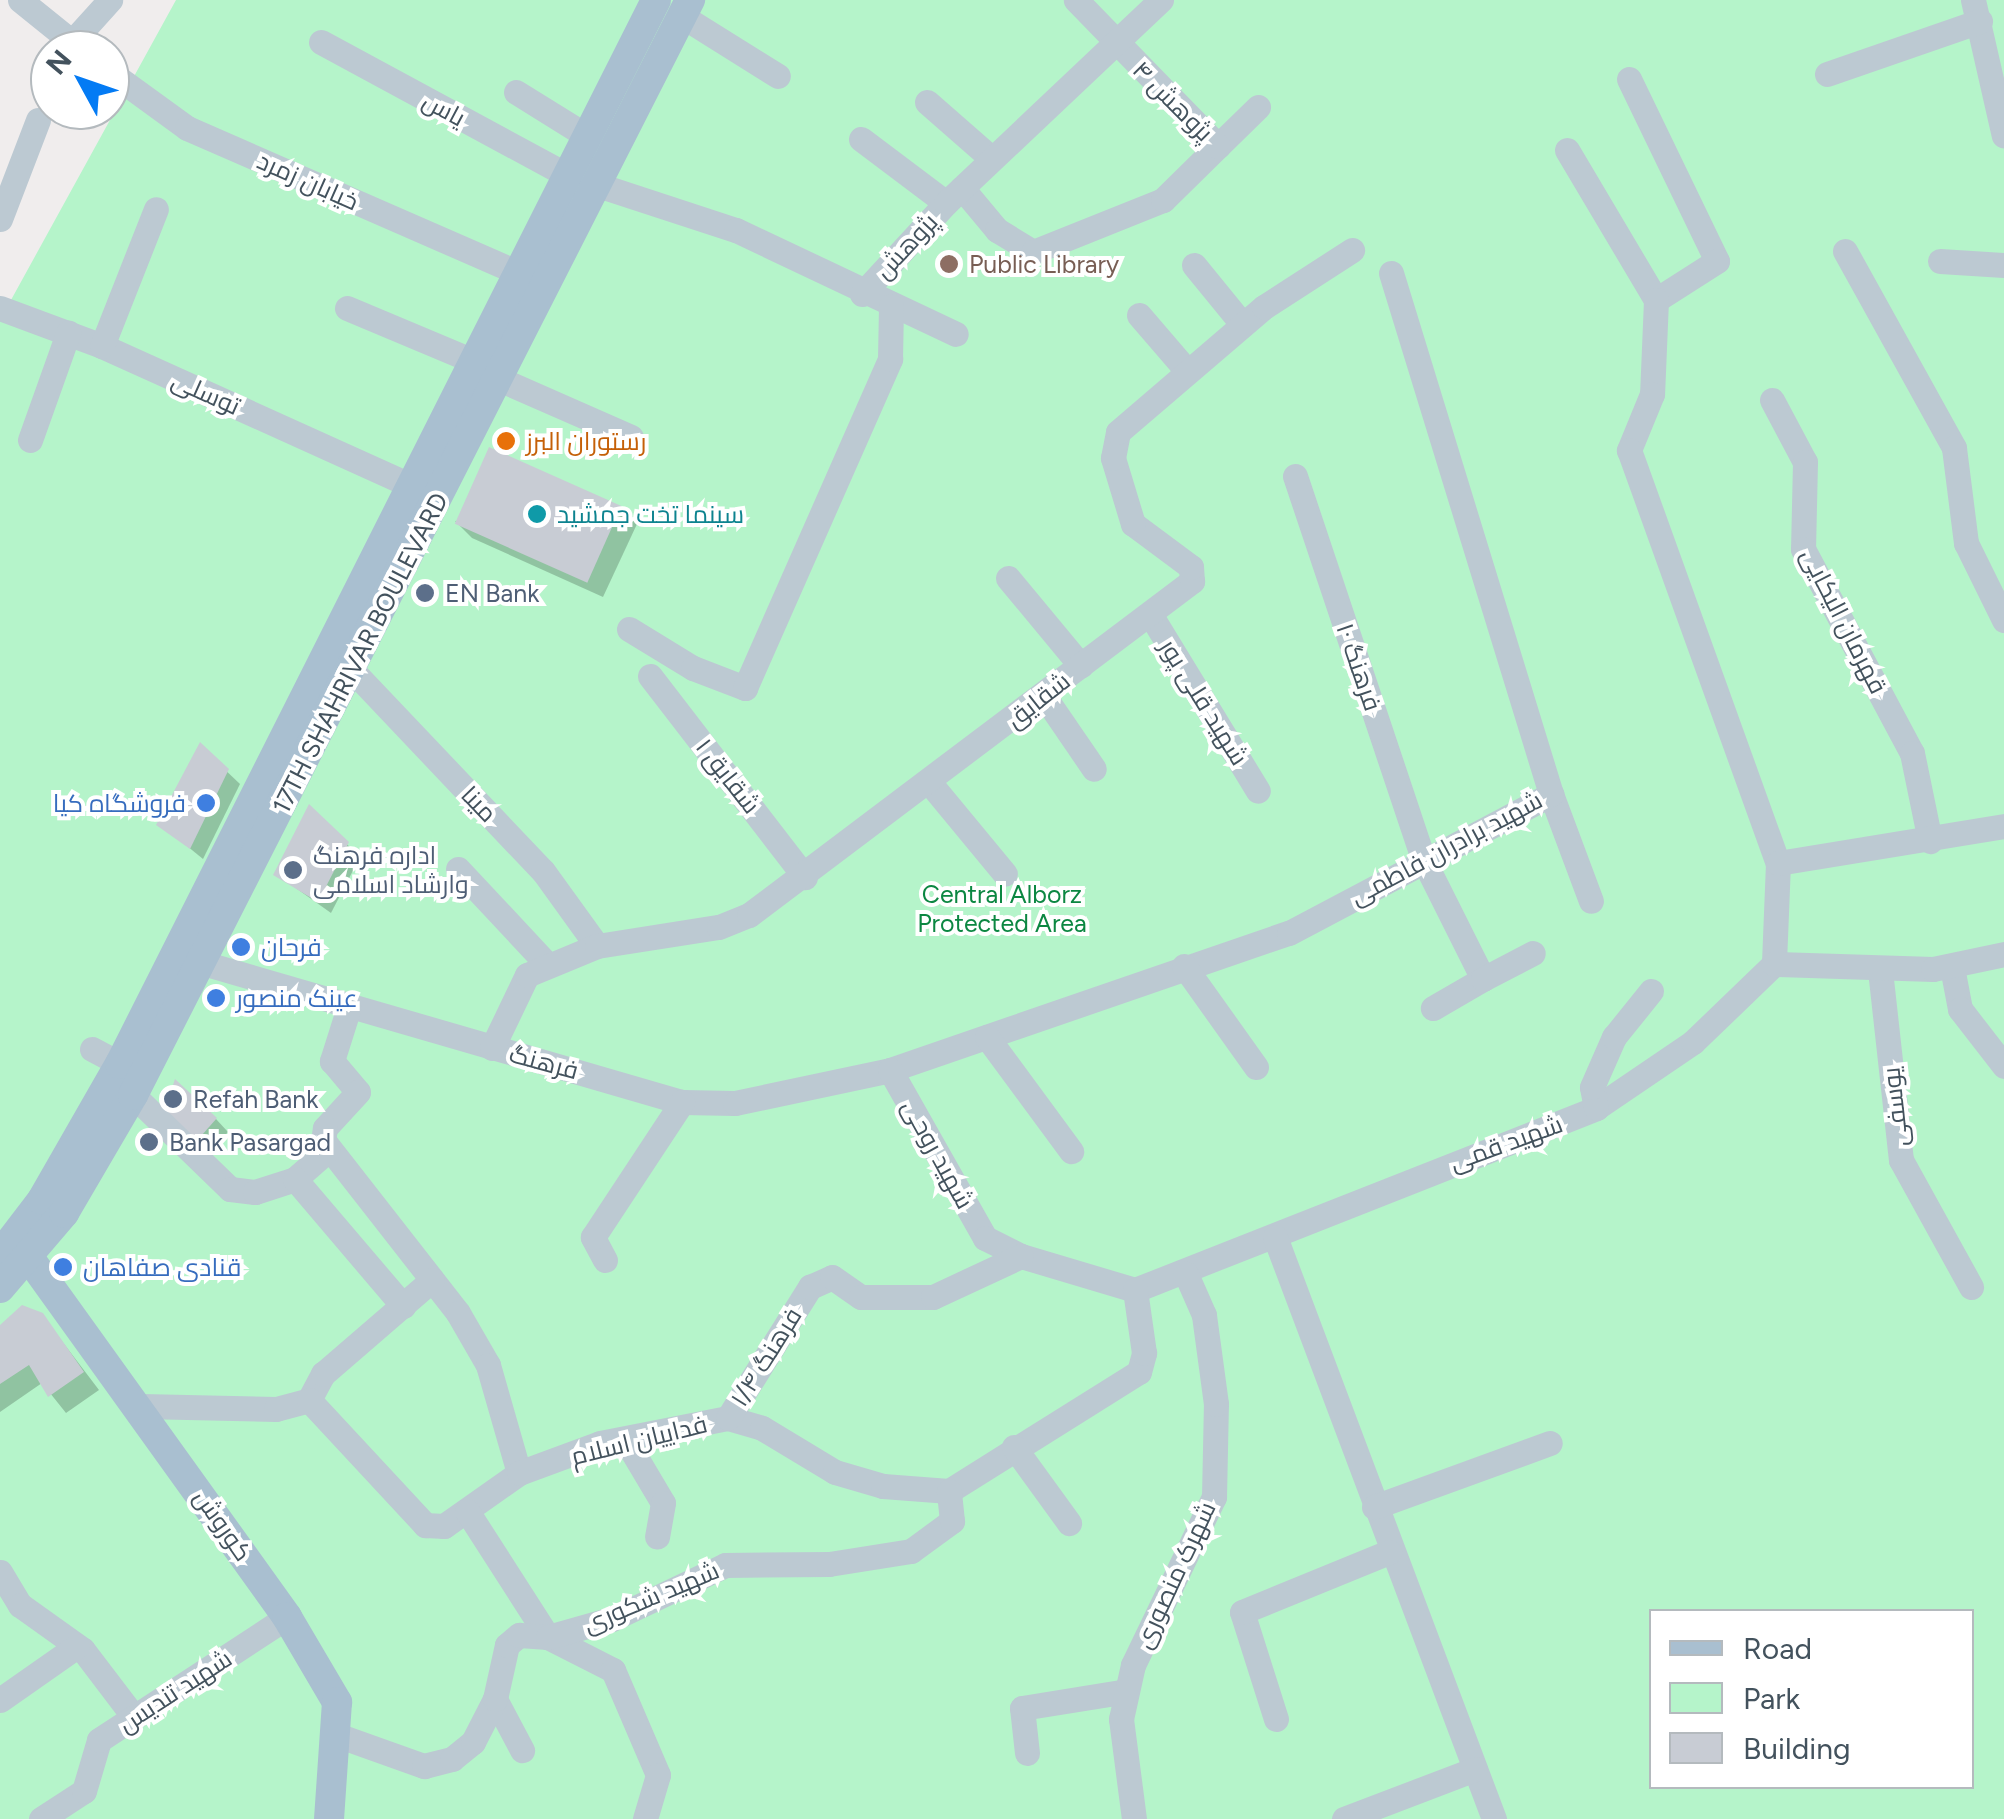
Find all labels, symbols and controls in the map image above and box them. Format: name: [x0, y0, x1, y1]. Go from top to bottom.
north arrow: [30, 30, 130, 130]
text: N: [39, 43, 79, 81]
street label: پژوهش ۴: [1126, 54, 1220, 148]
street label: یاس: [417, 85, 471, 133]
street label: خیابان زمرد: [253, 145, 363, 217]
street label: پژوهش: [868, 207, 944, 285]
place label: Public Library: [969, 249, 1119, 279]
marker: Public Library: [938, 253, 960, 275]
street label: توسلی: [167, 365, 245, 421]
place label: رستوران البرز: [526, 426, 646, 456]
marker: رستوران البرز: [495, 430, 517, 452]
street label: 17TH SHAHRIVAR BOULEVARD: [266, 488, 454, 818]
place label: سینما تخت جمشید: [557, 499, 744, 529]
marker: سینما تخت جمشید: [526, 503, 548, 525]
street label: قهرمان الیکایی: [1795, 543, 1893, 699]
place label: EN Bank: [445, 578, 539, 608]
marker: EN Bank: [414, 582, 436, 604]
street label: فرهنگ ۱۰: [1330, 619, 1388, 715]
street label: شهید قلی پور: [1153, 633, 1255, 771]
street label: شقایق: [1000, 666, 1076, 734]
street label: شقایق ۱: [689, 732, 767, 820]
street label: مینا: [455, 780, 503, 828]
street label: شهید برادران فاطمی: [1345, 785, 1547, 911]
place label: فروشگاه کیا: [53, 788, 186, 818]
marker: فروشگاه کیا: [195, 792, 217, 814]
place label: اداره فرهنگ وارشاد اسلامی: [313, 841, 469, 900]
marker: اداره فرهنگ وارشاد اسلامی: [282, 859, 304, 881]
park label: Central Alborz Protected Area: [917, 880, 1087, 939]
place label: فرحان: [261, 932, 322, 962]
marker: فرحان: [230, 936, 252, 958]
place label: عینک منصور: [236, 983, 358, 1013]
marker: عینک منصور: [205, 987, 227, 1009]
street label: فرهنگ: [506, 1038, 582, 1086]
street label: یوسفی: [1876, 1066, 1914, 1148]
place label: Refah Bank: [193, 1084, 318, 1114]
marker: Refah Bank: [162, 1088, 184, 1110]
street label: شهید روحی: [896, 1094, 980, 1214]
street label: شهید قمی: [1445, 1109, 1567, 1177]
place label: Bank Pasargad: [169, 1127, 331, 1157]
marker: Bank Pasargad: [138, 1131, 160, 1153]
place label: قنادی صفاهان: [83, 1252, 241, 1282]
marker: قنادی صفاهان: [52, 1256, 74, 1278]
street label: فرهنگ ۱/۴: [724, 1302, 808, 1412]
street label: فداییان اسلام: [568, 1409, 710, 1471]
street label: کوروش: [188, 1483, 258, 1567]
street label: شهرک منصوری: [1128, 1497, 1222, 1653]
street label: شهید شکوری: [579, 1555, 723, 1639]
legend: [1649, 1609, 1974, 1789]
text: Road: [1743, 1630, 1812, 1667]
street label: شهید تندیس: [113, 1643, 237, 1739]
text: Park: [1743, 1680, 1800, 1717]
text: Building: [1743, 1730, 1851, 1767]

